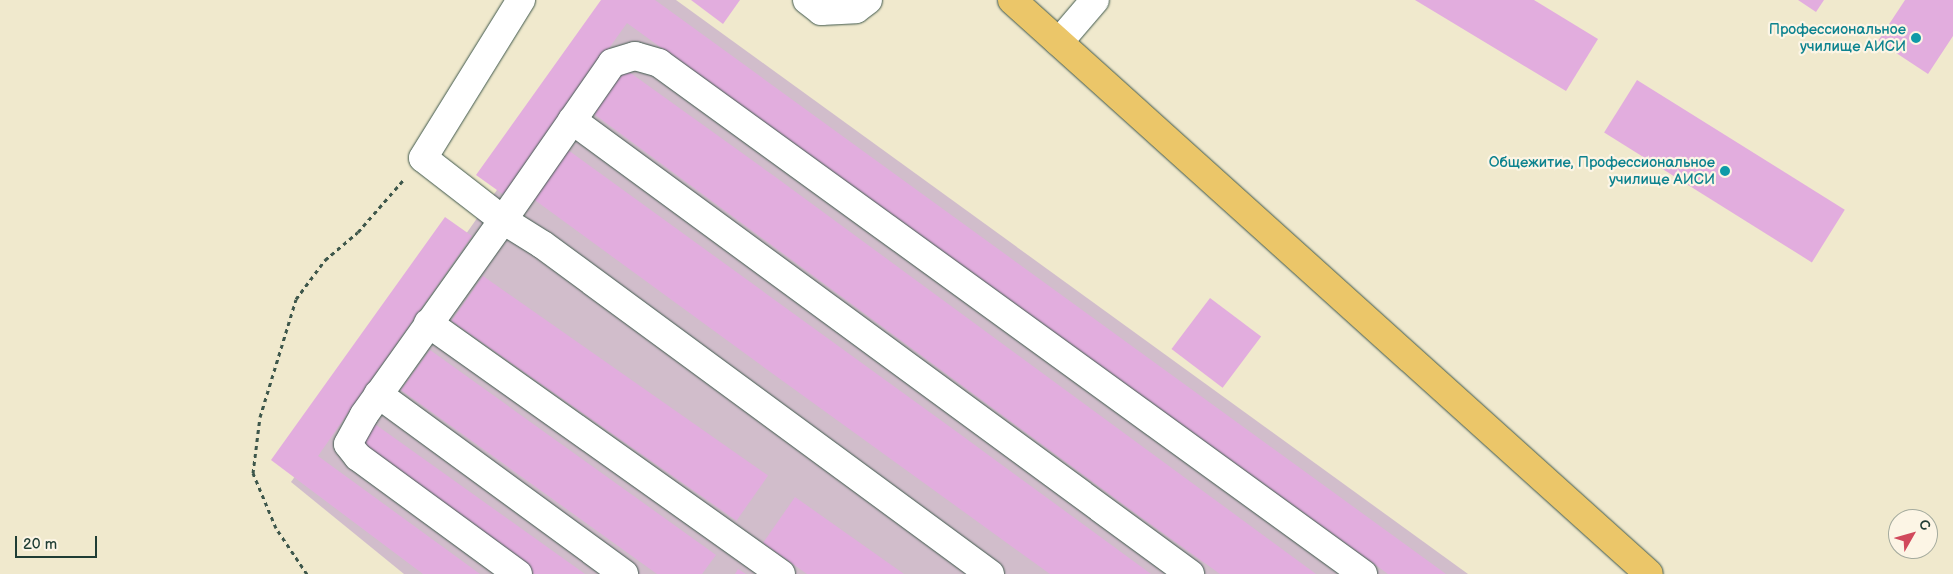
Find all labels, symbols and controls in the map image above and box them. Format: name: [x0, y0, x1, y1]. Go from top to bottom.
place label: Профессиональное училище АИСИ: [1769, 20, 1906, 55]
marker: Профессиональное училище АИСИ: [1910, 32, 1922, 44]
place label: Общежитие, Профессиональное училище АИСИ: [1489, 153, 1715, 188]
marker: Общежитие, Профессиональное училище АИСИ: [1719, 165, 1731, 177]
north arrow: [1888, 509, 1938, 559]
text: С: [1915, 516, 1934, 534]
scale bar: [18, 526, 100, 558]
text: 20 m: [23, 535, 57, 554]

